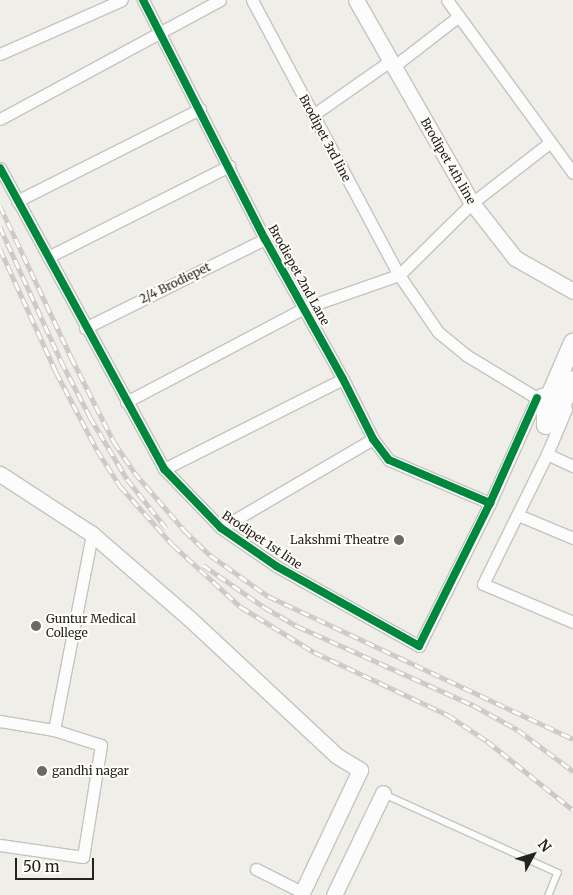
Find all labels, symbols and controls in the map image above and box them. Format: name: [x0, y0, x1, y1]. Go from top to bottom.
street label: Brodipet 3rd line: [296, 92, 354, 184]
street label: Brodipet 4th line: [417, 115, 479, 207]
street label: Brodiepet 2nd Lane: [265, 222, 333, 328]
street label: 2/4 Brodiepet: [137, 260, 213, 306]
street label: Brodipet 1st line: [219, 508, 305, 572]
place label: Lakshmi Theatre: [290, 533, 389, 547]
marker: Lakshmi Theatre: [393, 534, 405, 546]
place label: Guntur Medical College: [46, 612, 136, 640]
marker: Guntur Medical College: [30, 620, 42, 632]
place label: gandhi nagar: [52, 764, 129, 778]
marker: gandhi nagar: [36, 765, 48, 777]
north arrow: [508, 830, 558, 880]
text: N: [534, 836, 555, 856]
scale bar: [18, 848, 96, 880]
text: 50 m: [23, 857, 60, 876]

